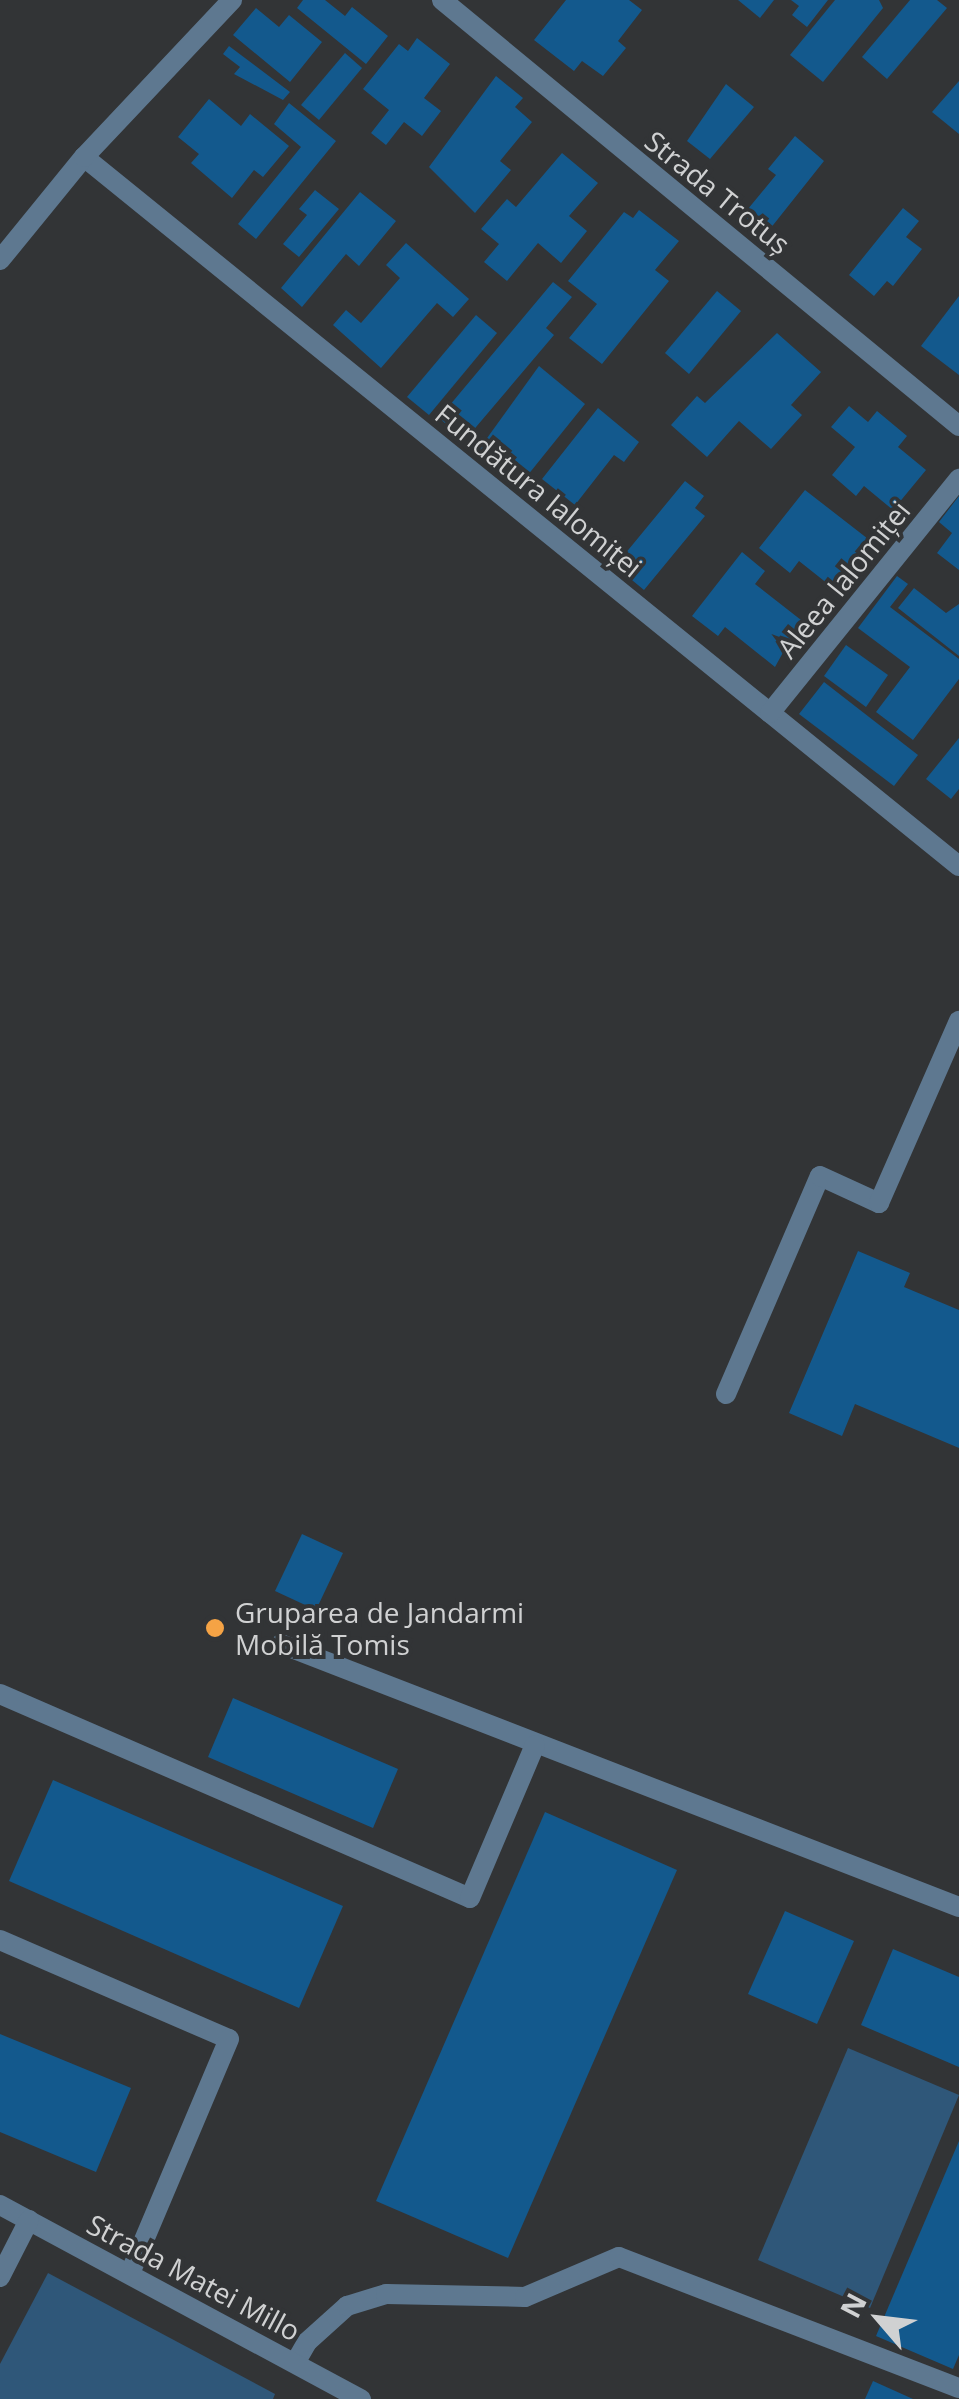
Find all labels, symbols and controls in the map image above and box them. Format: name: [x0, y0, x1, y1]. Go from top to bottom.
street label: Strada Trotuș: [639, 123, 797, 261]
street label: Fundătura Ialomiței: [429, 396, 649, 584]
street label: Aleea Ialomiței: [769, 494, 917, 664]
place label: Gruparea de Jandarmi Mobilă Tomis: [235, 1595, 524, 1661]
marker: Gruparea de Jandarmi Mobilă Tomis: [204, 1617, 226, 1639]
street label: Strada Matei Millo: [82, 2207, 306, 2347]
north arrow: [829, 2269, 929, 2369]
text: N: [830, 2286, 875, 2324]

